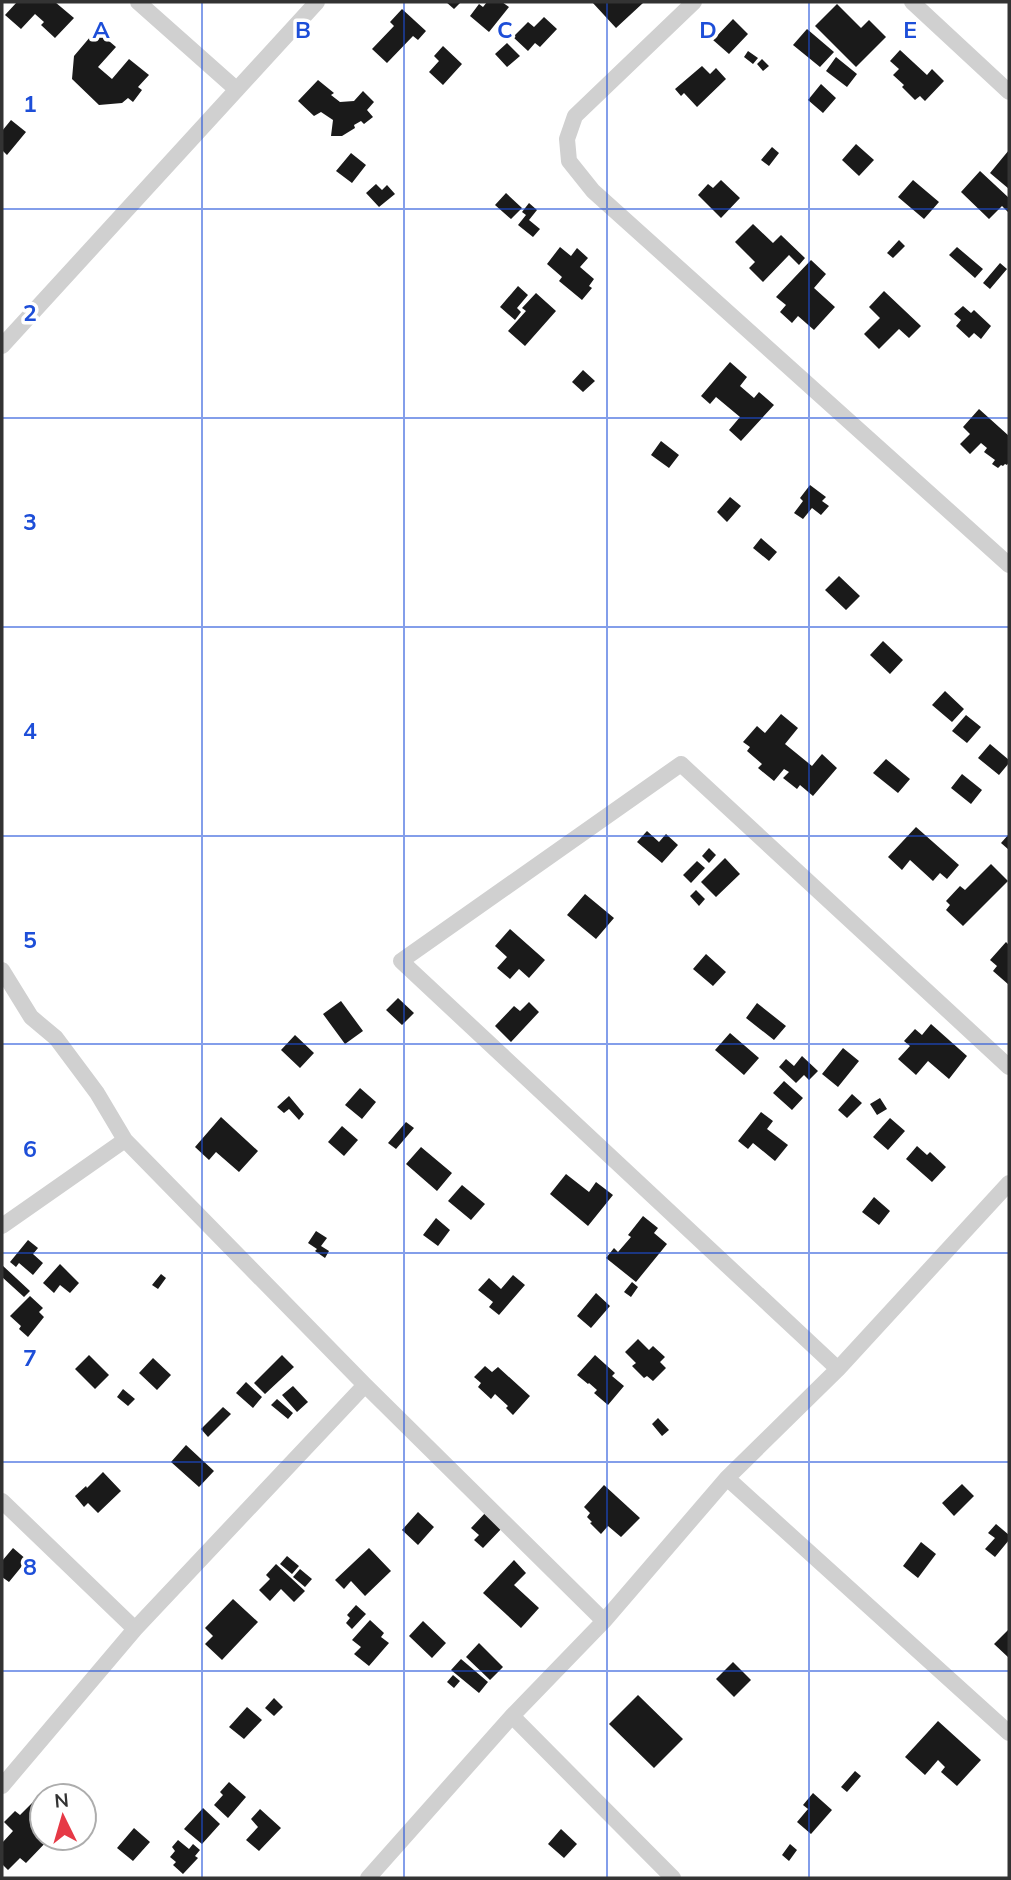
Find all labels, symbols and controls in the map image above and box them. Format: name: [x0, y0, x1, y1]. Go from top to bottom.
text: A: [92, 15, 110, 44]
text: B: [295, 15, 311, 44]
text: C: [497, 15, 513, 44]
text: D: [699, 15, 717, 44]
text: E: [903, 15, 917, 44]
text: 1: [23, 89, 37, 118]
text: 2: [23, 298, 37, 327]
text: 3: [23, 507, 37, 536]
text: 4: [23, 716, 37, 745]
text: 5: [23, 925, 37, 954]
text: 6: [23, 1134, 37, 1163]
text: 7: [23, 1343, 37, 1372]
text: 8: [23, 1552, 37, 1581]
north arrow: [28, 1782, 98, 1852]
text: N: [53, 1787, 70, 1813]

